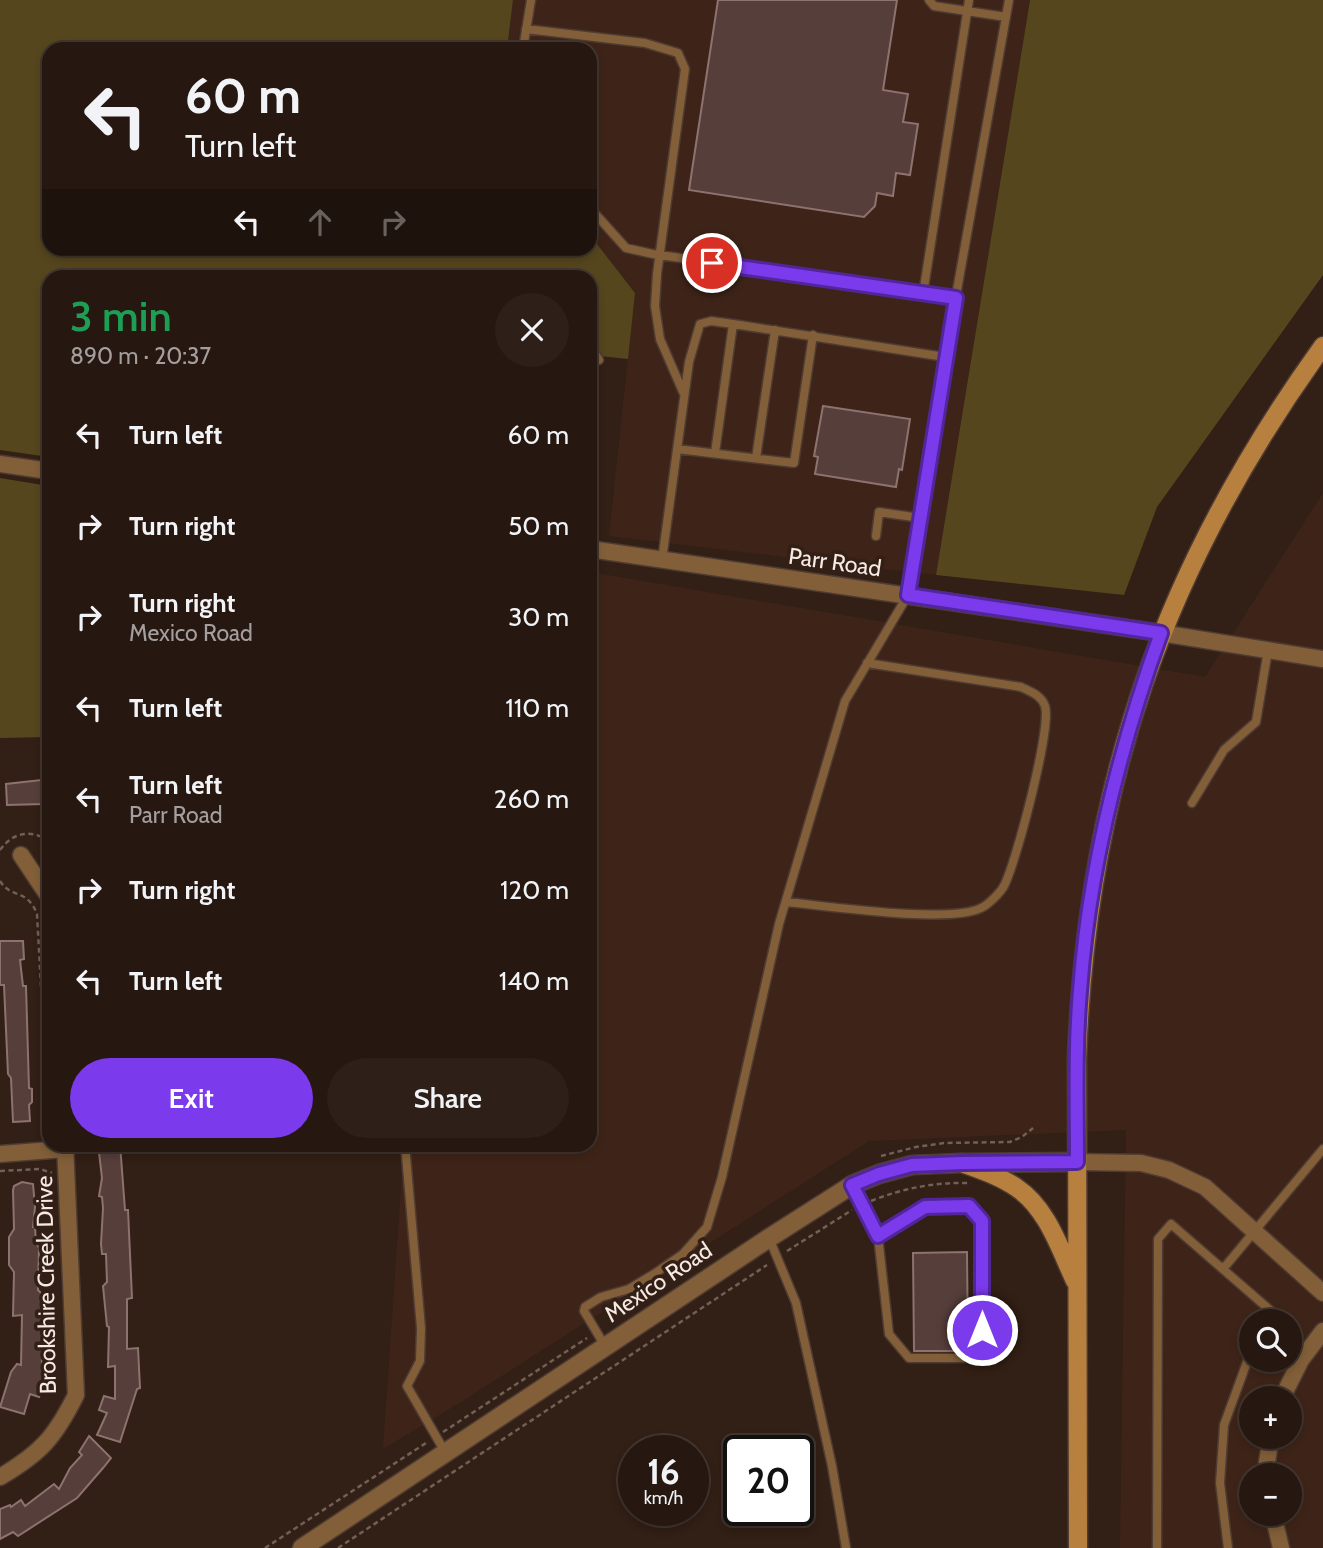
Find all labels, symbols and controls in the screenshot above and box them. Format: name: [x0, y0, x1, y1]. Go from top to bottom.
text: 60 m: [185, 66, 301, 125]
icon: left: [70, 70, 161, 161]
text: Turn left: [185, 126, 296, 165]
icon: left: [228, 203, 266, 241]
icon: ahead: [301, 203, 339, 241]
icon: right: [374, 203, 412, 241]
pin: [682, 233, 742, 293]
icon: arrive: [693, 244, 731, 282]
text: 3 min: [70, 290, 172, 342]
button: close: [495, 293, 569, 367]
text: 890 m · 20:37: [70, 342, 211, 370]
icon: left: [70, 416, 108, 454]
text: Turn left: [129, 419, 222, 451]
text: 60 m: [507, 419, 569, 451]
icon: right: [70, 507, 108, 545]
text: Turn right: [129, 510, 235, 542]
text: 50 m: [508, 510, 569, 542]
street label: Parr Road: [787, 542, 883, 582]
text: Turn right: [129, 587, 235, 619]
icon: right: [70, 598, 108, 636]
text: 30 m: [508, 601, 569, 633]
text: Mexico Road: [129, 619, 253, 647]
icon: left: [70, 689, 108, 727]
text: Turn left: [129, 692, 222, 724]
text: 110 m: [505, 692, 569, 724]
text: Turn left: [129, 769, 222, 801]
icon: left: [70, 780, 108, 818]
text: 260 m: [494, 783, 569, 815]
text: Parr Road: [129, 801, 222, 829]
icon: right: [70, 871, 108, 909]
text: Turn right: [129, 874, 235, 906]
text: 120 m: [500, 874, 569, 906]
icon: left: [70, 962, 108, 1000]
text: Turn left: [129, 965, 222, 997]
text: 140 m: [499, 965, 569, 997]
button: Exit: [70, 1058, 313, 1138]
button: Share: [327, 1058, 569, 1138]
street label: Brookshire Creek Drive: [30, 1175, 62, 1395]
street label: Mexico Road: [599, 1236, 717, 1328]
position arrow: [945, 1293, 1019, 1367]
map controls: [1239, 1309, 1302, 1526]
button: search: [1239, 1309, 1302, 1372]
button: +: [1239, 1386, 1302, 1449]
speed limit sign: 20: [723, 1435, 814, 1526]
text: 16: [647, 1450, 680, 1493]
button: −: [1239, 1463, 1302, 1526]
text: km/h: [644, 1487, 683, 1509]

